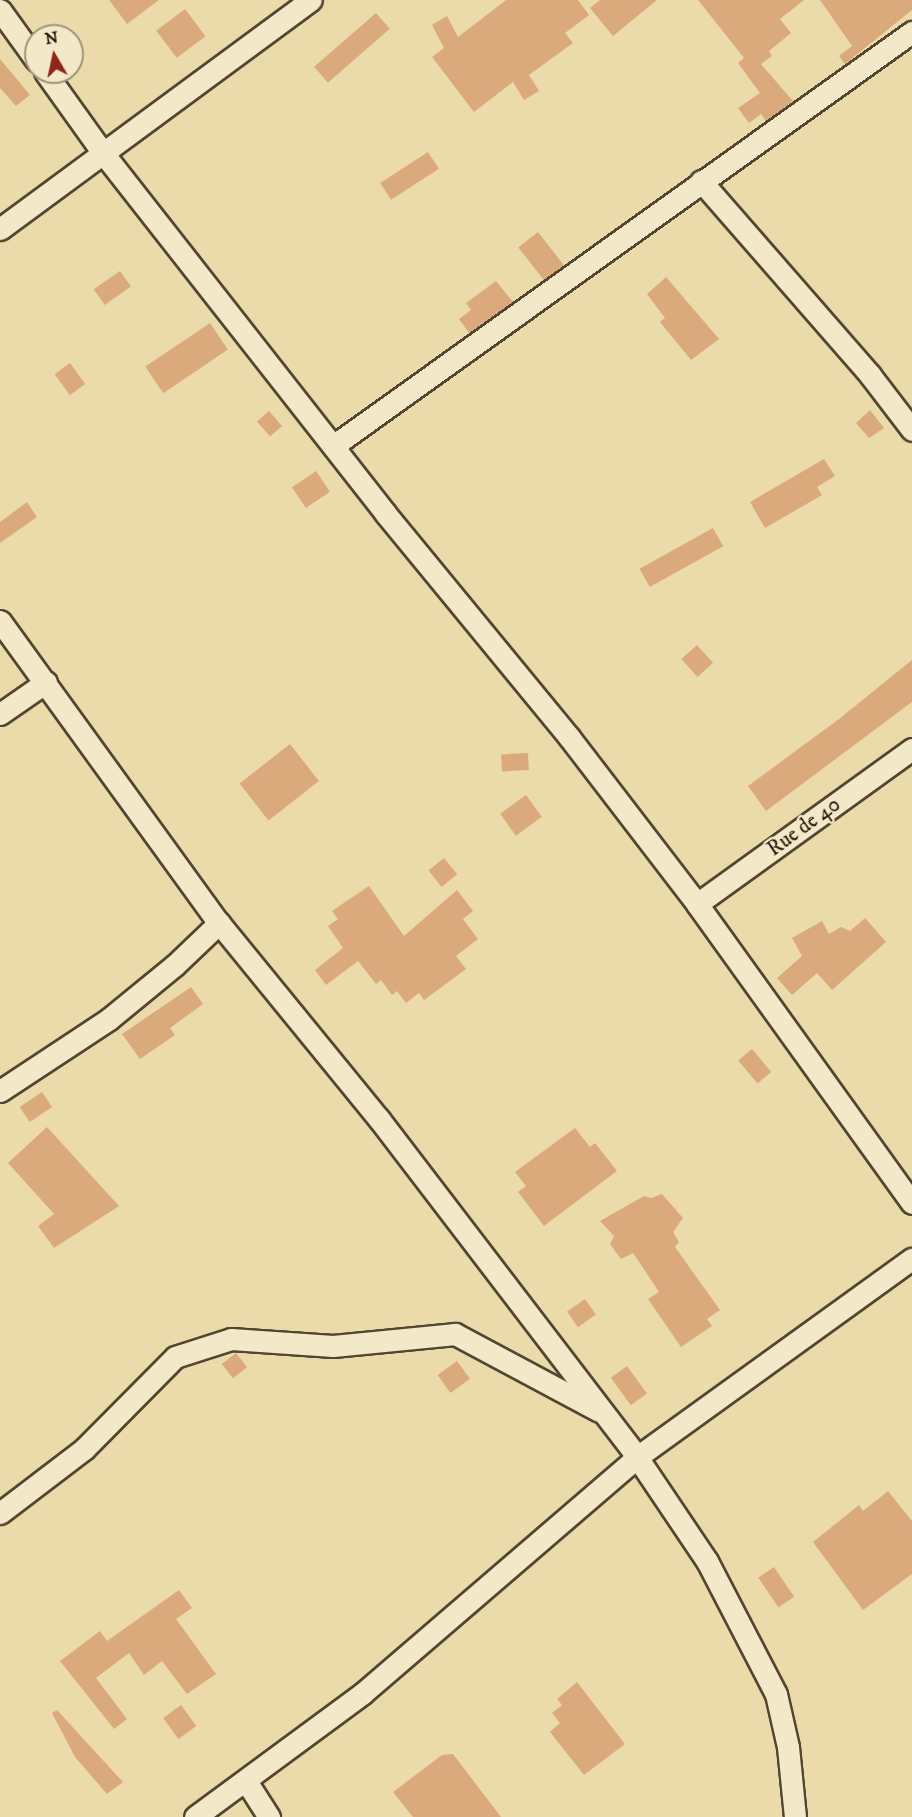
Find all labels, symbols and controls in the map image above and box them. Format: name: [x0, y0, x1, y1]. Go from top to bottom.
north arrow: [24, 24, 84, 84]
text: N: [43, 27, 60, 49]
street label: Rue de 40: [762, 792, 846, 862]

